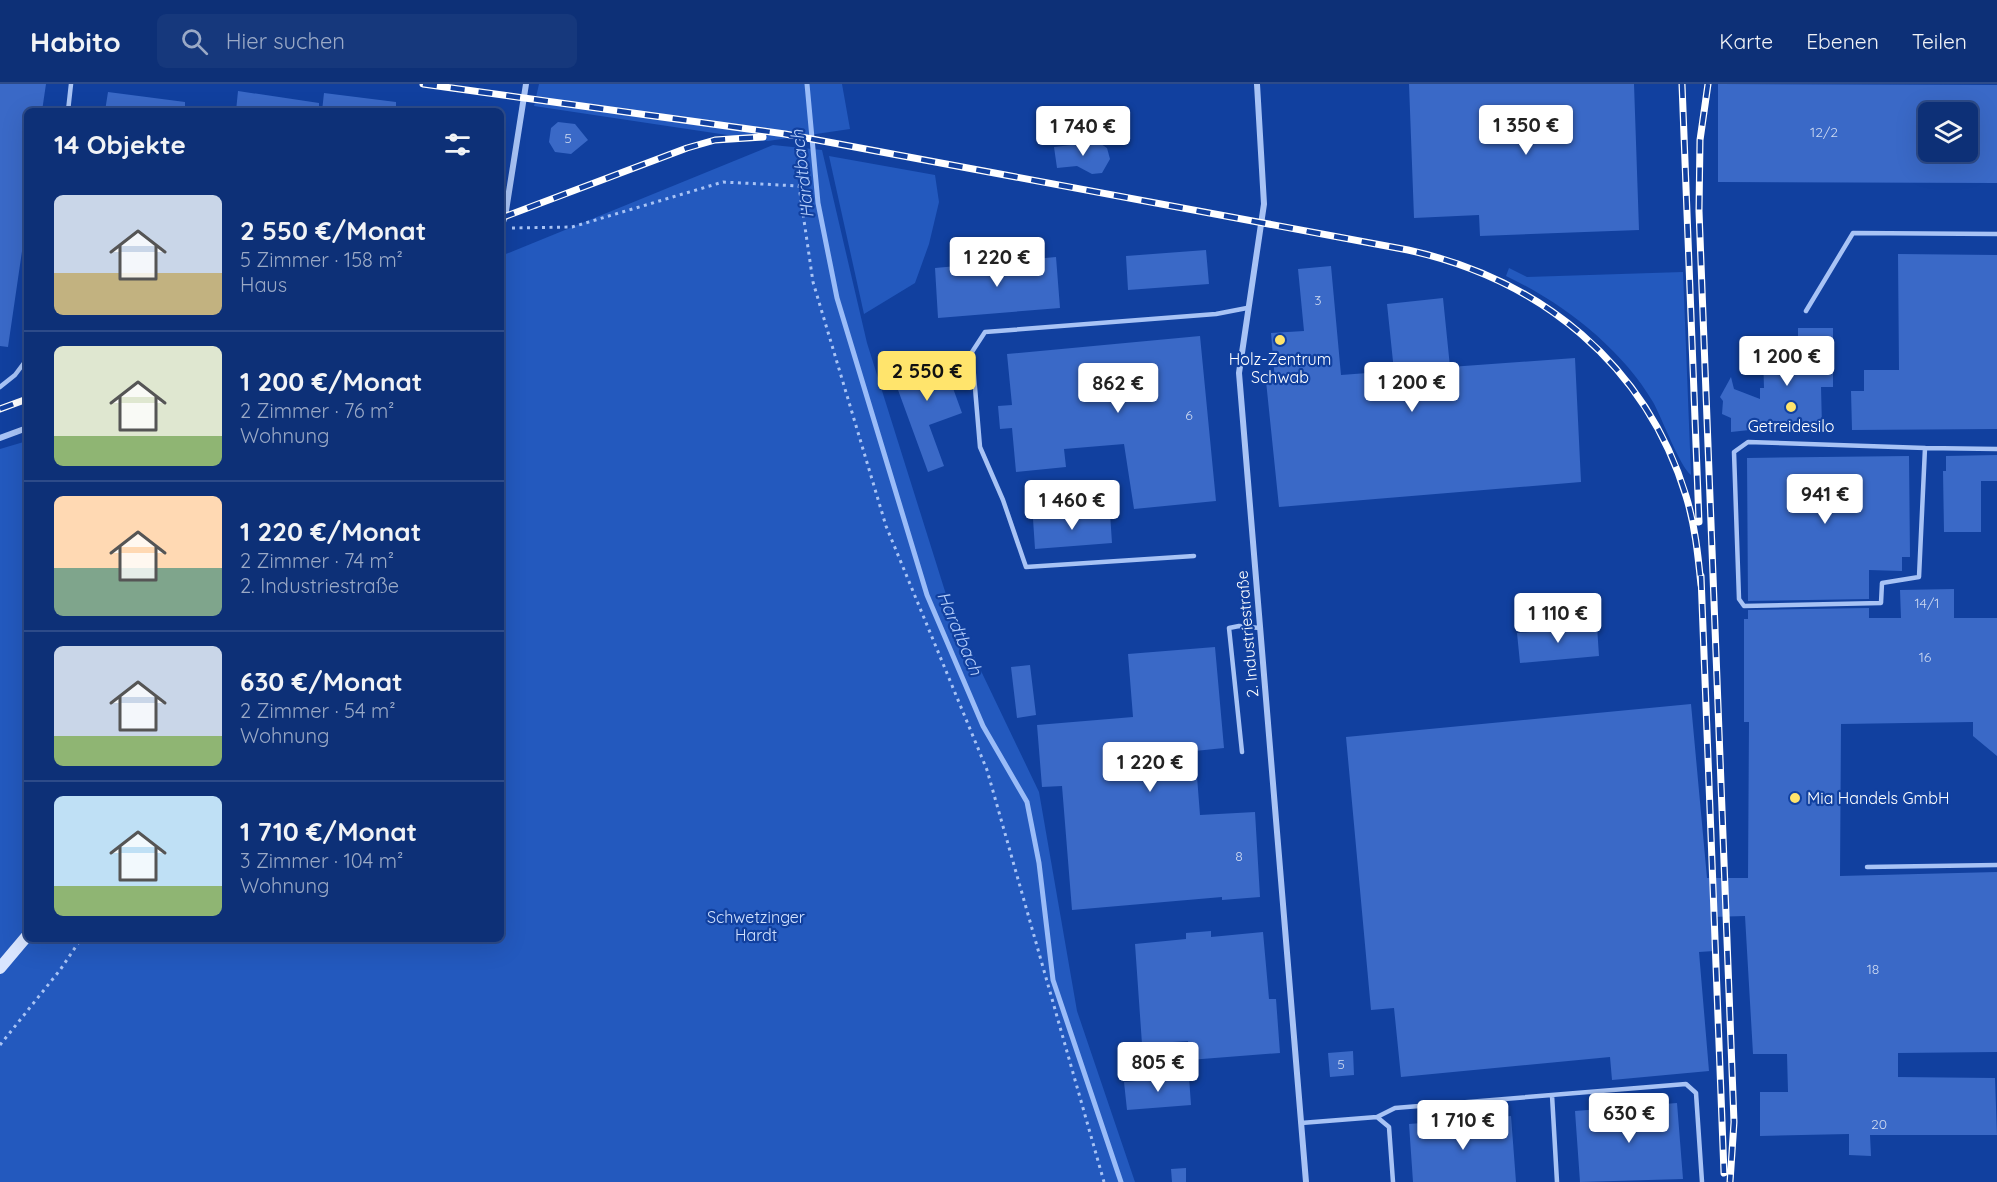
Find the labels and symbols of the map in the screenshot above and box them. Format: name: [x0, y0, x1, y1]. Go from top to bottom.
pin: 1 350 €: [1471, 105, 1581, 156]
pin: 1 740 €: [1028, 106, 1138, 157]
house number: 12/2: [1810, 123, 1838, 141]
water label: Hardtbach: [785, 128, 819, 219]
house number: 5: [564, 129, 572, 147]
pin: 1 220 €: [942, 237, 1052, 288]
house number: 3: [1314, 291, 1322, 309]
marker: Holz-Zentrum Schwab: [1273, 333, 1287, 347]
pin: 1 200 €: [1732, 336, 1842, 387]
place label: Holz-Zentrum Schwab: [1229, 349, 1331, 387]
pin: 2 550 €: [872, 351, 982, 402]
pin: 1 200 €: [1357, 362, 1467, 413]
pin: 862 €: [1076, 363, 1160, 414]
marker: Getreidesilo: [1784, 400, 1798, 414]
house number: 6: [1185, 406, 1193, 424]
place label: Getreidesilo: [1748, 416, 1834, 436]
pin: 941 €: [1783, 474, 1867, 525]
pin: 1 460 €: [1017, 480, 1127, 531]
street label: 2. Industriestraße: [1231, 570, 1263, 698]
water label: Hardtbach: [932, 588, 988, 679]
pin: 1 110 €: [1503, 593, 1613, 644]
house number: 14/1: [1915, 594, 1939, 612]
house number: 16: [1919, 648, 1932, 666]
pin: 1 220 €: [1095, 742, 1205, 793]
place label: Mia Handels GmbH: [1807, 788, 1949, 808]
marker: Mia Handels GmbH: [1788, 791, 1802, 805]
house number: 8: [1235, 847, 1243, 865]
park label: Schwetzinger Hardt: [707, 907, 805, 945]
house number: 18: [1867, 960, 1879, 978]
pin: 805 €: [1116, 1042, 1200, 1093]
house number: 5: [1337, 1055, 1345, 1073]
pin: 630 €: [1587, 1093, 1671, 1144]
pin: 1 710 €: [1408, 1100, 1518, 1151]
house number: 20: [1871, 1115, 1887, 1133]

